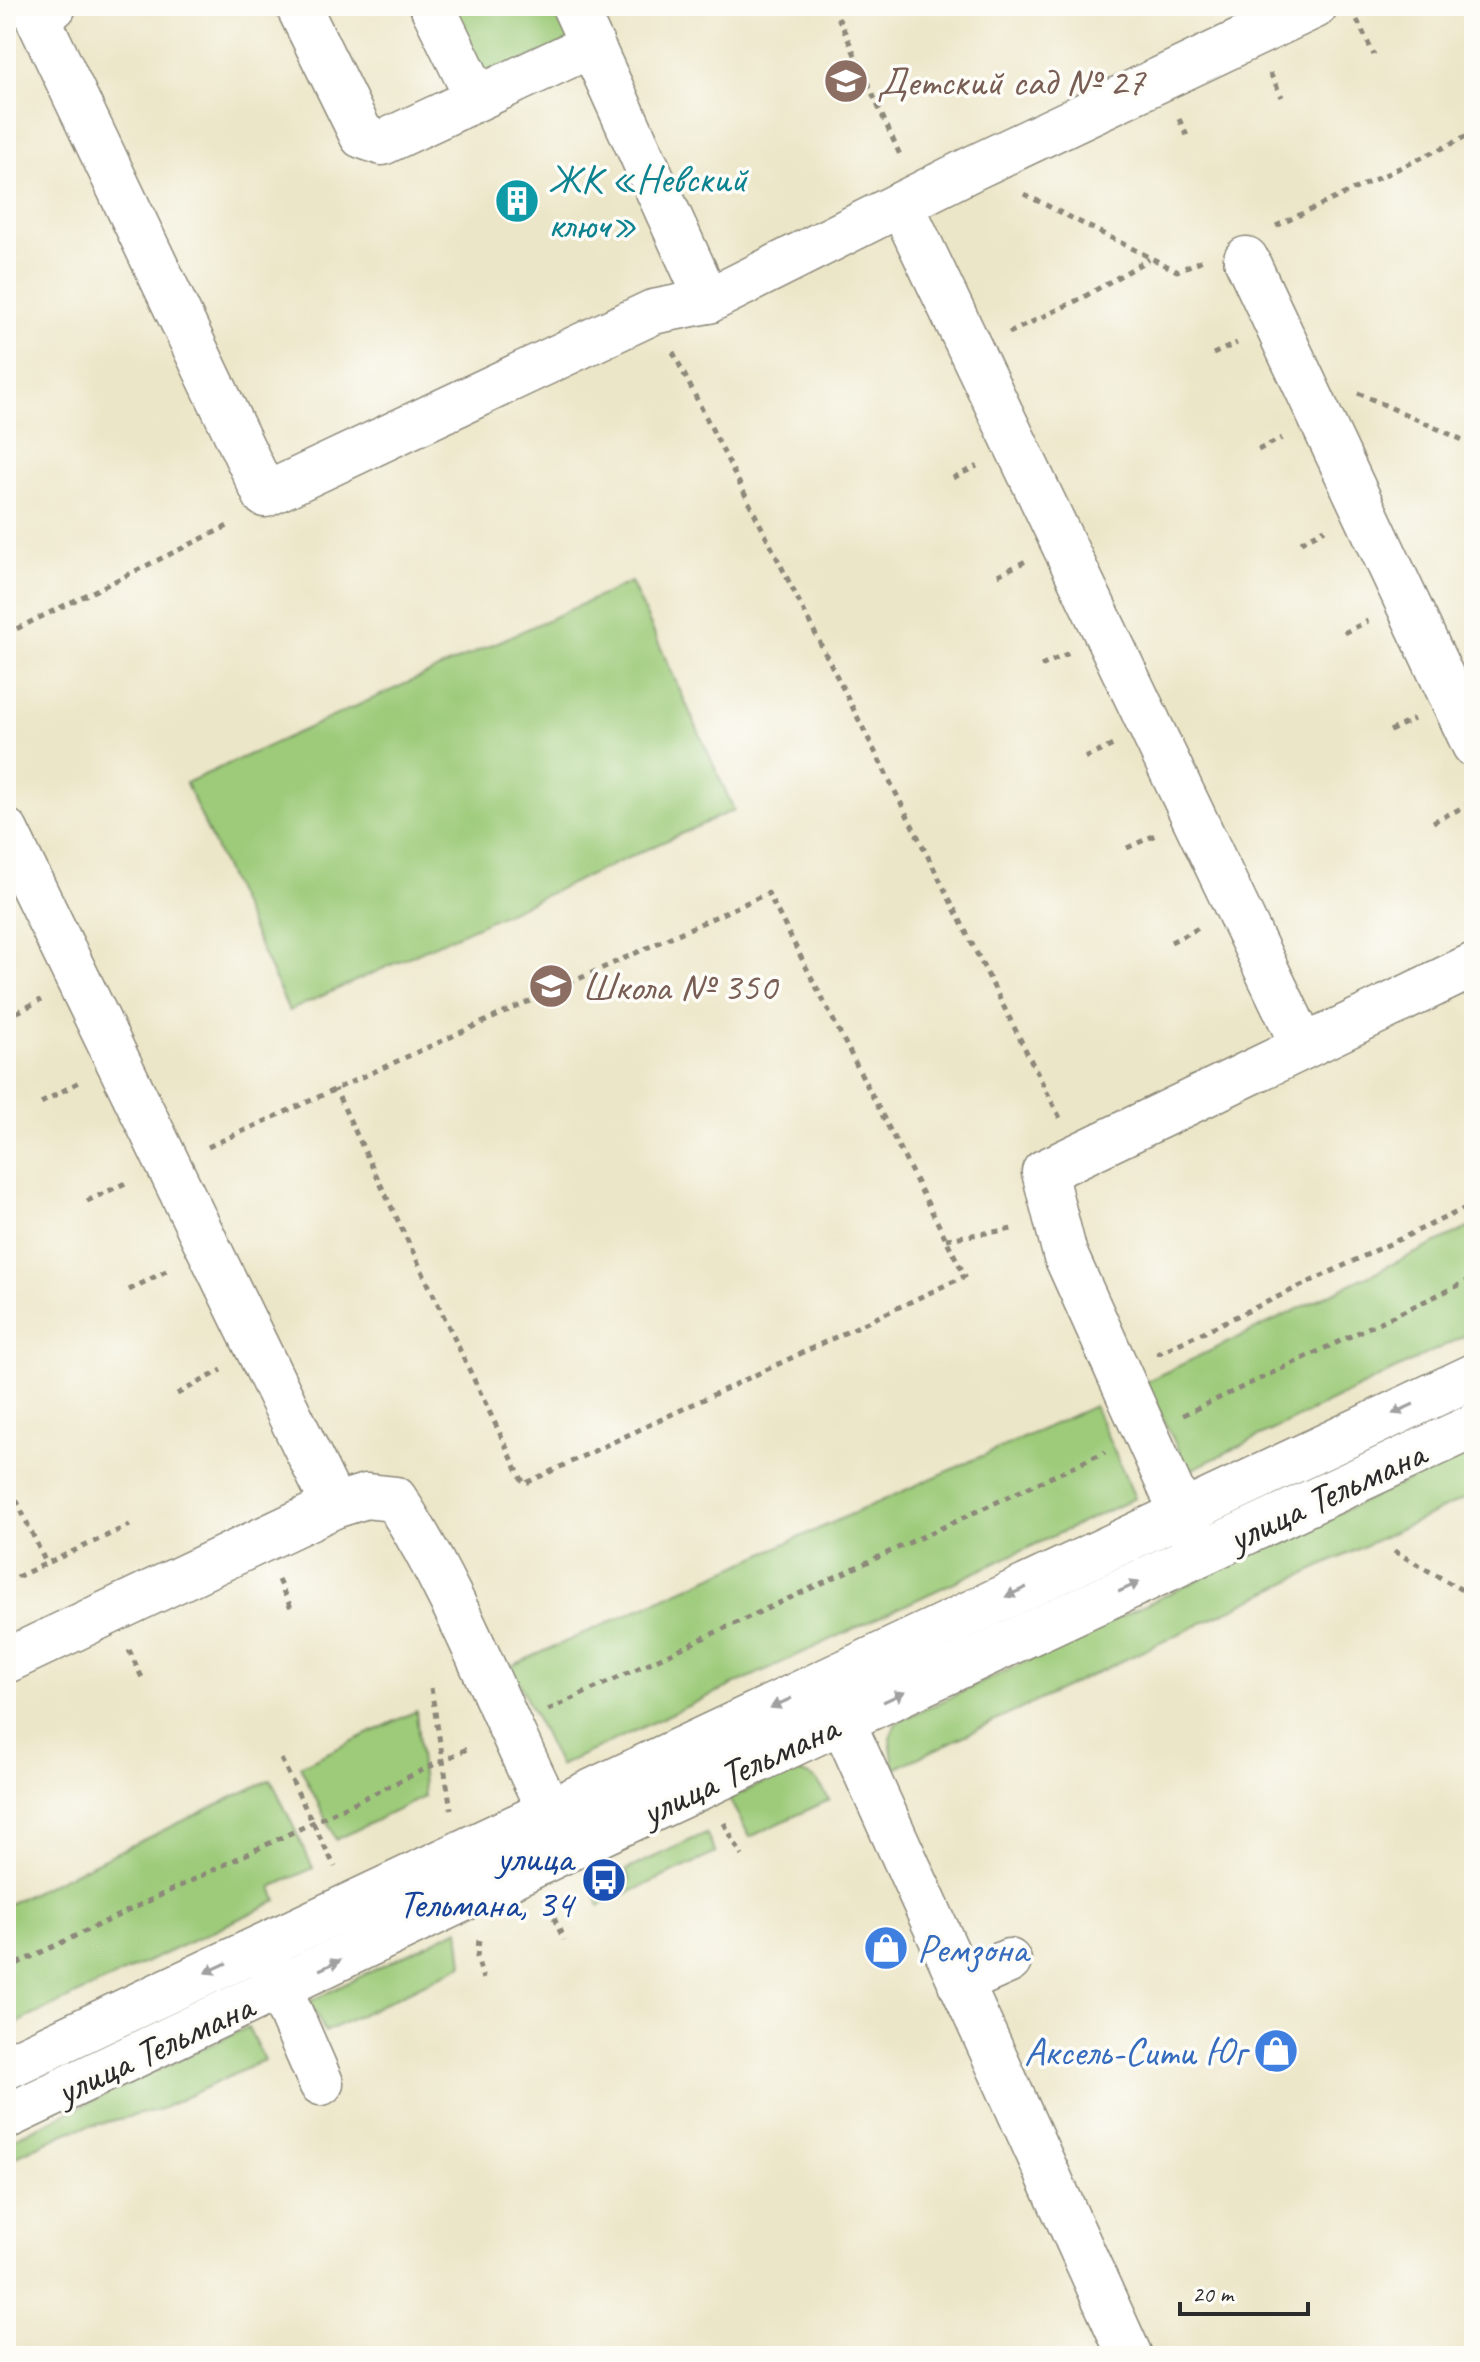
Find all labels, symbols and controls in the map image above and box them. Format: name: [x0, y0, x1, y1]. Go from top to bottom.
school or university icon: Детский сад № 27: [822, 57, 870, 105]
place label: Детский сад № 27: [877, 57, 1147, 107]
place label: ЖК «Невский ключ»: [548, 154, 749, 250]
building icon: ЖК «Невский ключ»: [493, 177, 541, 225]
school or university icon: Школа № 350: [527, 962, 575, 1010]
place label: Школа № 350: [582, 962, 780, 1012]
one-way arrow: [1392, 1402, 1415, 1416]
street label: улица Тельмана: [1218, 1427, 1436, 1564]
one-way arrow: [1118, 1580, 1141, 1594]
one-way arrow: [1005, 1585, 1028, 1599]
one-way arrow: [882, 1690, 905, 1704]
one-way arrow: [770, 1696, 793, 1710]
street label: улица Тельмана: [631, 1701, 849, 1838]
place label: улица Тельмана, 34: [398, 1833, 577, 1929]
bus stop icon: улица Тельмана, 34: [580, 1856, 628, 1904]
shop icon: Ремзона: [862, 1924, 910, 1972]
place label: Ремзона: [917, 1924, 1032, 1974]
one-way arrow: [318, 1958, 341, 1972]
one-way arrow: [205, 1961, 228, 1975]
street label: улица Тельмана: [46, 1980, 264, 2117]
place label: Аксель-Сити Юг: [1024, 2027, 1251, 2077]
shop icon: Аксель-Сити Юг: [1252, 2027, 1300, 2075]
scale bar: [1180, 2266, 1308, 2316]
text: 20 m: [1192, 2279, 1235, 2309]

